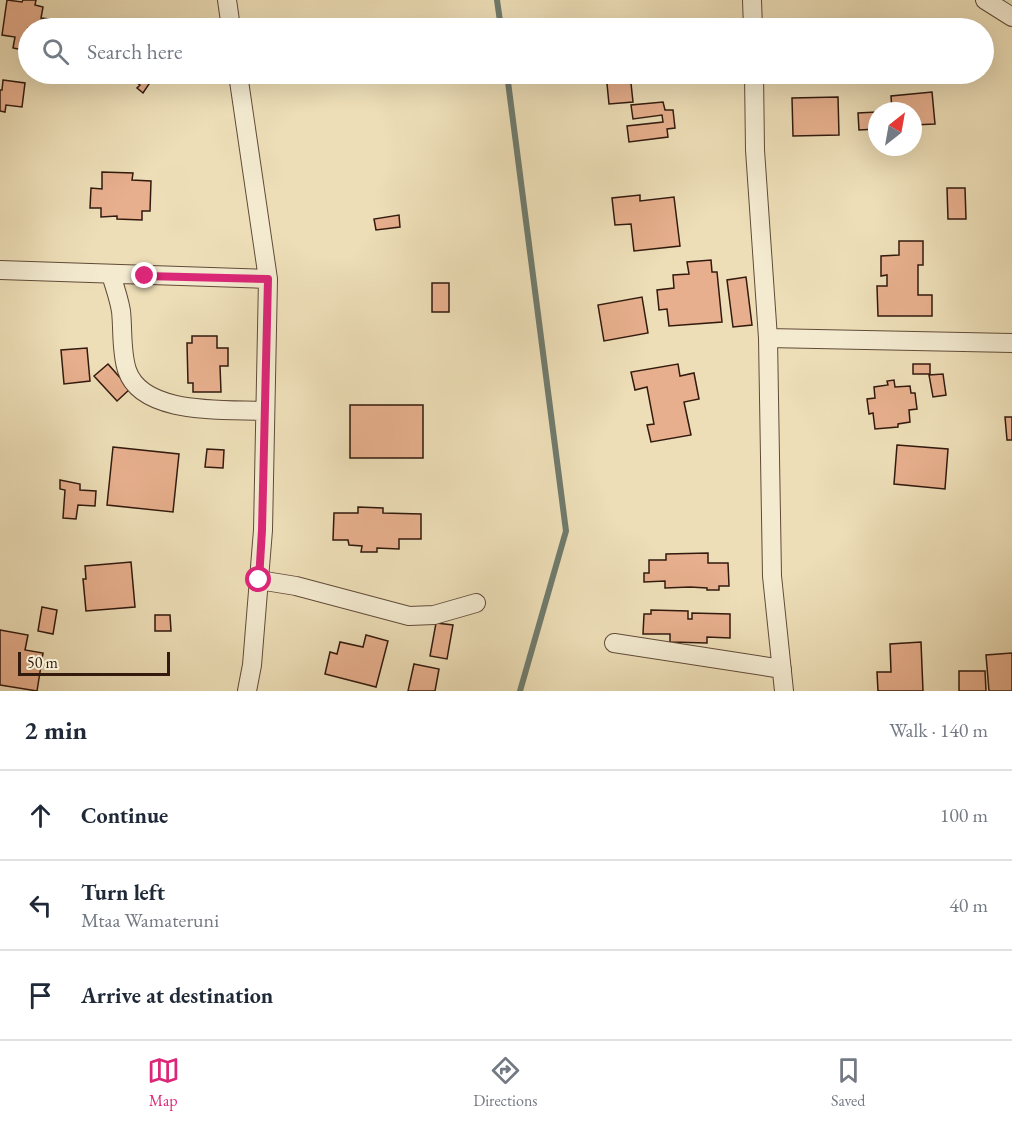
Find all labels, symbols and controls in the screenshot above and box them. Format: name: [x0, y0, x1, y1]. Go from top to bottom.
search box: [18, 18, 994, 84]
icon: search: [39, 35, 72, 68]
text: Search here: [87, 37, 182, 66]
north arrow: [868, 102, 922, 156]
route end: [131, 262, 157, 288]
route start: [245, 566, 271, 592]
scale bar: [18, 649, 170, 676]
text: 50 m: [27, 652, 58, 673]
text: 2 min: [24, 713, 87, 747]
text: Walk · 140 m: [889, 717, 988, 743]
icon: ahead: [24, 799, 57, 832]
text: Continue: [81, 801, 168, 830]
text: 100 m: [940, 802, 988, 828]
text: Turn left: [81, 878, 165, 907]
icon: left: [24, 889, 57, 922]
text: 40 m: [949, 892, 988, 918]
text: Mtaa Wamateruni: [81, 907, 219, 933]
icon: arrive: [24, 979, 57, 1012]
text: Arrive at destination: [81, 981, 273, 1010]
tab: Map: [147, 1054, 180, 1111]
tab: Directions: [473, 1054, 538, 1111]
tab: Saved: [831, 1054, 865, 1111]

